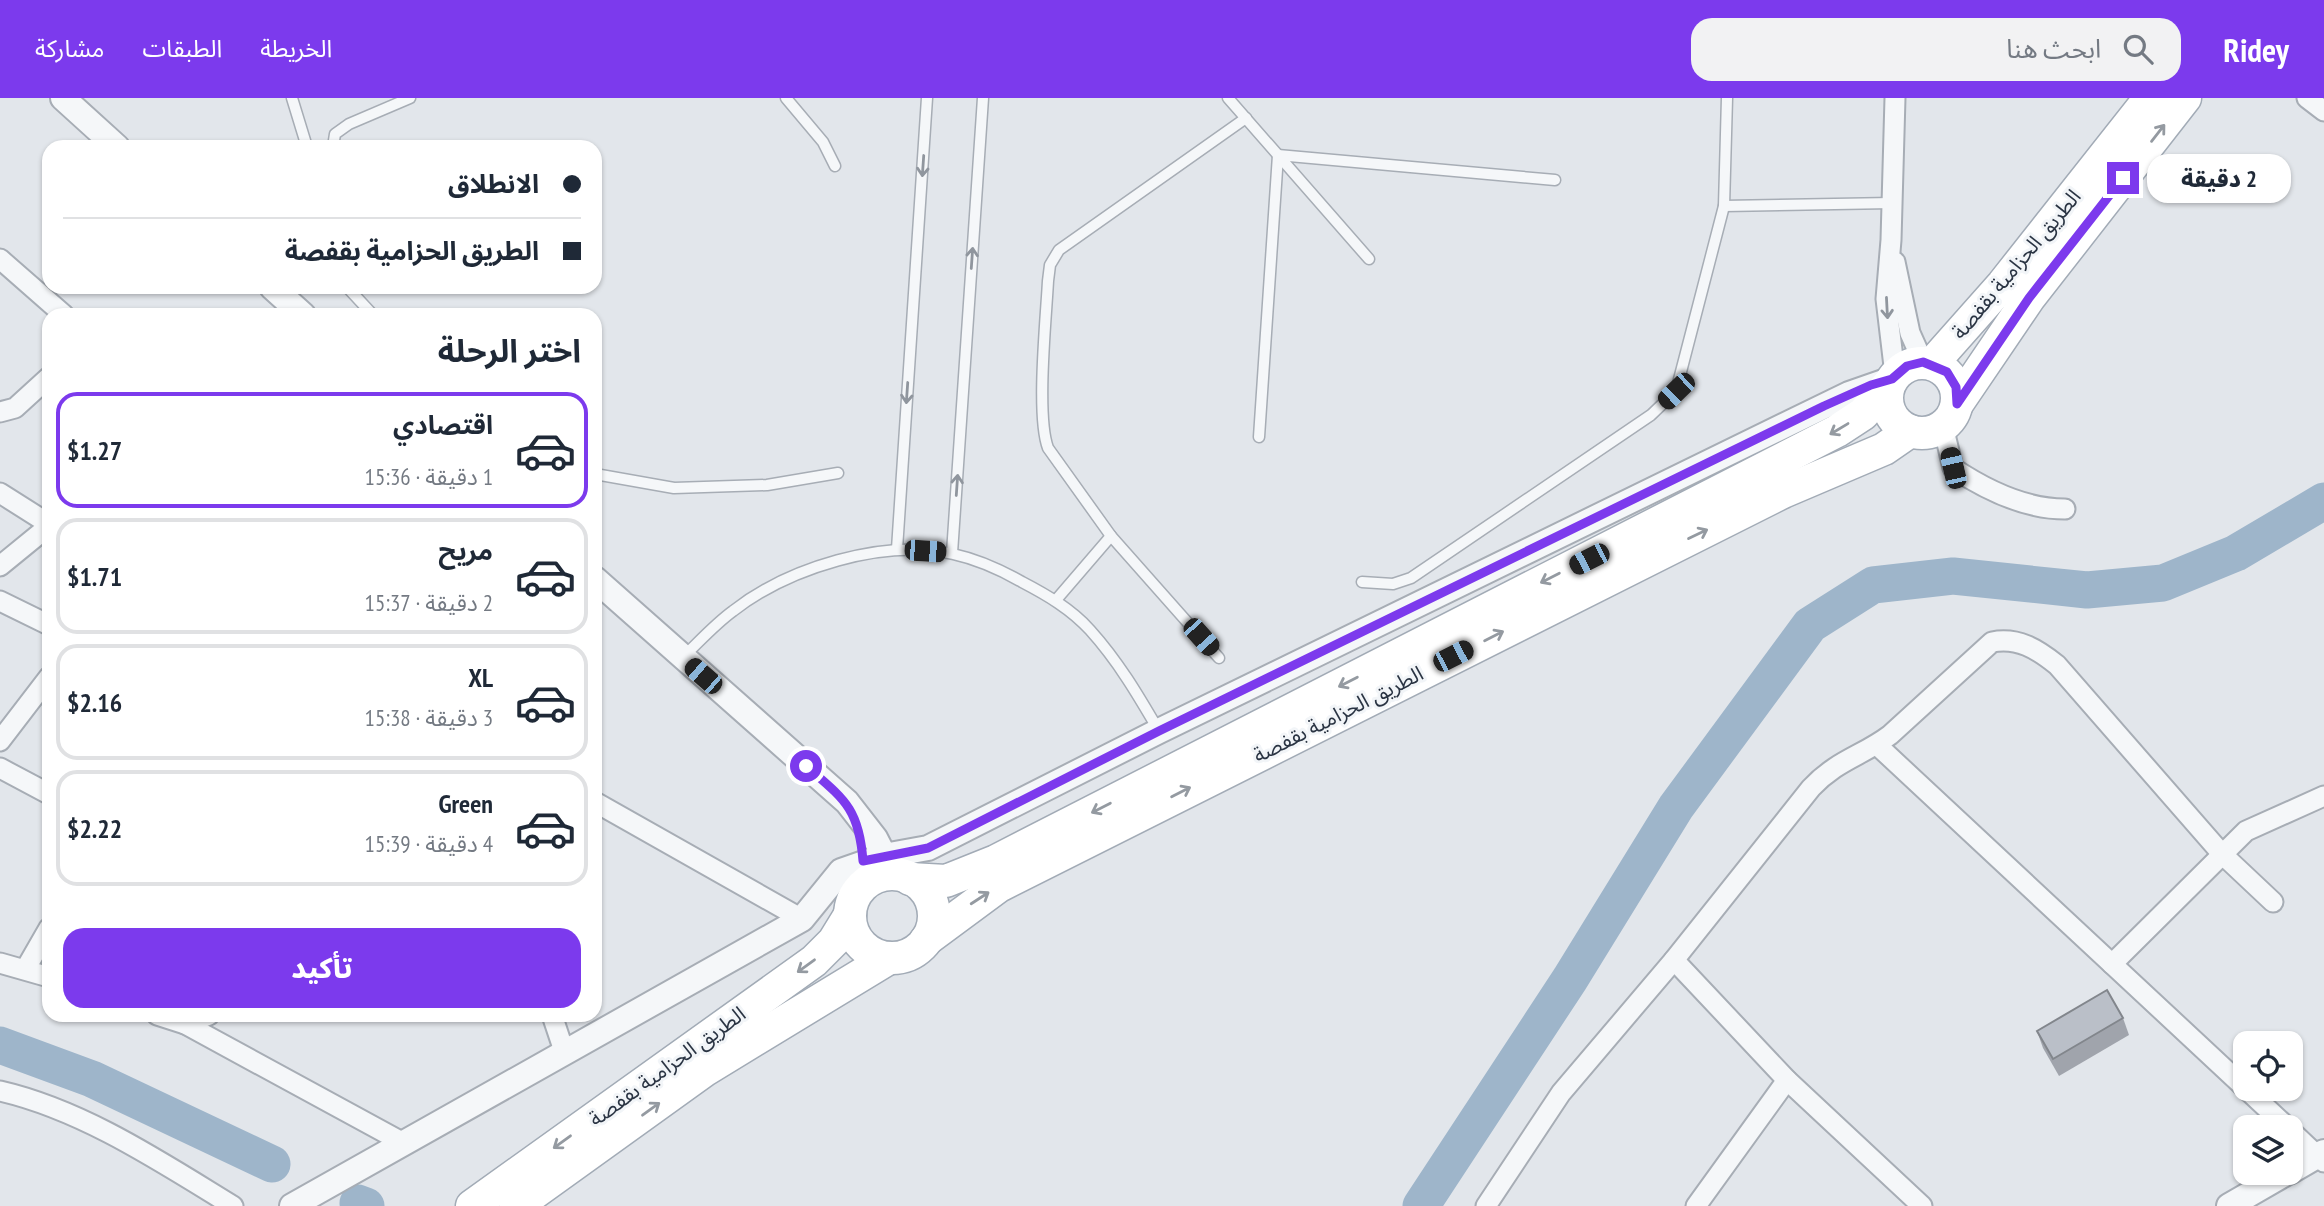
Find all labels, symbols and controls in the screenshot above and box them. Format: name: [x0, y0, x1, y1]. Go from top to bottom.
search box: [1691, 18, 2181, 81]
text: Ridey: [2223, 28, 2289, 71]
icon: search: [2119, 30, 2157, 68]
text: ابحث هنا: [2006, 32, 2101, 65]
text: مشاركة: [35, 33, 104, 64]
text: الطبقات: [142, 33, 222, 64]
text: الخريطة: [260, 33, 332, 64]
one-way arrow: [2150, 124, 2165, 142]
one-way arrow: [916, 154, 929, 177]
callout: 2 دقيقة: [2148, 154, 2291, 202]
route end: [2107, 162, 2139, 194]
text: 2 دقيقة: [2181, 164, 2257, 193]
text: الانطلاق: [448, 167, 539, 200]
street label: الطريق الحزامية بقفصة: [1945, 184, 2087, 344]
text: الطريق الحزامية بقفصة: [285, 234, 539, 267]
one-way arrow: [966, 248, 979, 270]
one-way arrow: [1880, 296, 1893, 319]
text: اختر الرحلة: [438, 329, 581, 371]
car: [1654, 369, 1699, 413]
one-way arrow: [900, 381, 913, 404]
text: اقتصادي: [393, 408, 493, 441]
icon: car: [514, 419, 577, 482]
one-way arrow: [1830, 423, 1850, 437]
text: $1.27: [67, 434, 122, 467]
car: [1939, 445, 1968, 491]
text: 1 دقيقة · 15:36: [365, 462, 493, 491]
one-way arrow: [951, 475, 964, 497]
one-way arrow: [1687, 527, 1708, 541]
text: مريح: [438, 534, 493, 567]
car: [904, 539, 947, 563]
car: [1566, 540, 1613, 578]
icon: car: [514, 545, 577, 608]
text: $1.71: [67, 560, 122, 593]
one-way arrow: [1540, 572, 1561, 586]
text: 2 دقيقة · 15:37: [365, 588, 493, 617]
car: [1180, 614, 1223, 660]
one-way arrow: [1483, 628, 1504, 642]
car: [1430, 637, 1477, 675]
car: [681, 654, 726, 698]
street label: الطريق الحزامية بقفصة: [1248, 659, 1428, 769]
text: XL: [468, 661, 493, 694]
icon: car: [514, 671, 577, 734]
one-way arrow: [1338, 675, 1358, 689]
text: $2.16: [67, 686, 122, 719]
text: 3 دقيقة · 15:38: [365, 703, 493, 732]
route start: [790, 750, 822, 782]
one-way arrow: [1170, 785, 1191, 799]
text: Green: [438, 787, 493, 820]
icon: car: [514, 797, 577, 860]
one-way arrow: [1091, 801, 1112, 815]
text: $2.22: [67, 812, 122, 845]
text: 4 دقيقة · 15:39: [365, 829, 493, 858]
one-way arrow: [970, 891, 989, 906]
button: تأكيد: [63, 928, 581, 1008]
one-way arrow: [797, 959, 816, 974]
street label: الطريق الحزامية بقفصة: [583, 1000, 751, 1132]
map controls: [2233, 1031, 2303, 1185]
button: locate: [2233, 1031, 2303, 1101]
one-way arrow: [641, 1102, 660, 1116]
button: layers: [2233, 1115, 2303, 1185]
one-way arrow: [553, 1135, 572, 1149]

